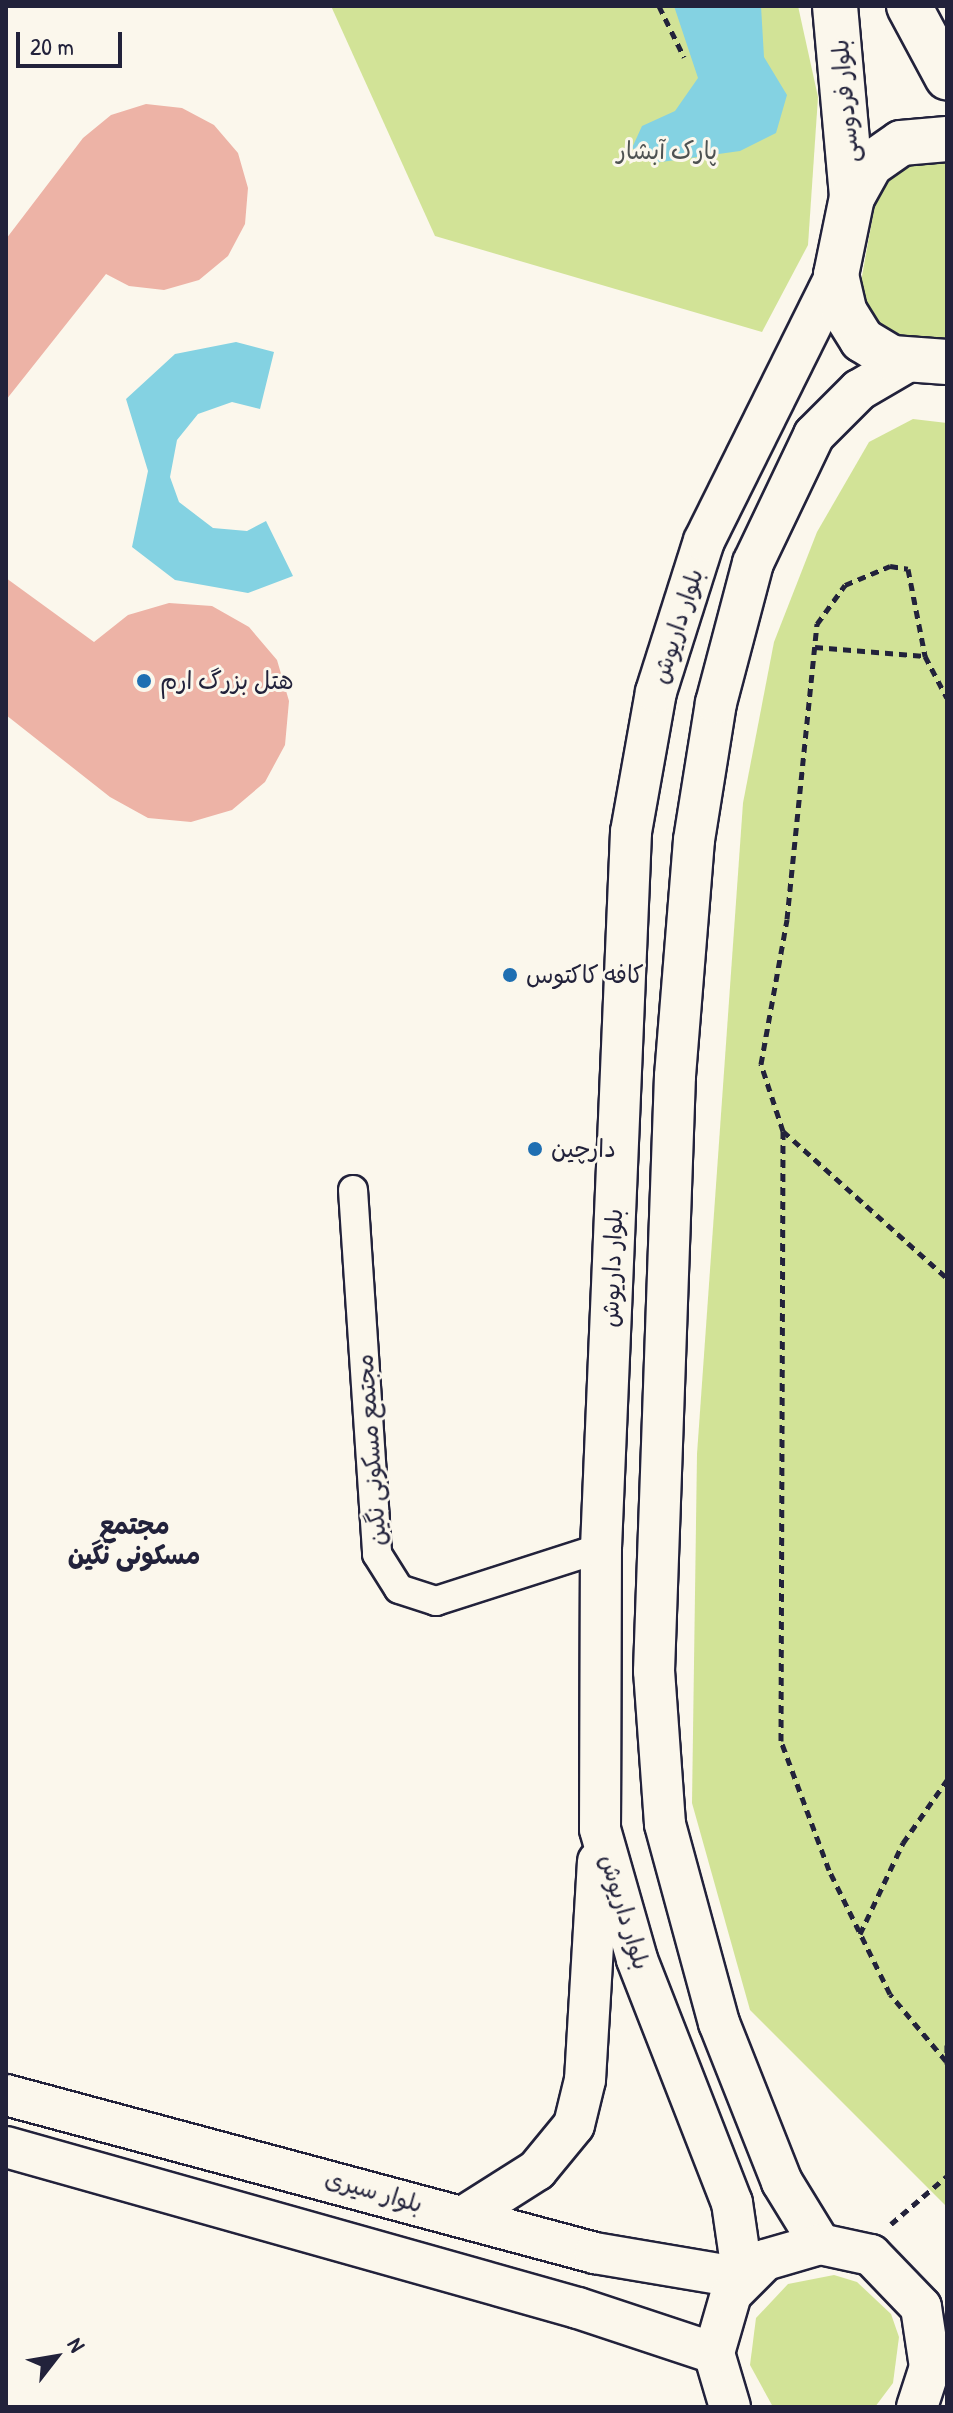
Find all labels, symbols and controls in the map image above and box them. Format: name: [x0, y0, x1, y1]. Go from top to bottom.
scale bar: [20, 16, 126, 66]
text: 20 m: [30, 30, 74, 62]
street label: بلوار فردوسی: [825, 38, 865, 164]
park label: پارک آبشار: [617, 137, 717, 165]
street label: بلوار داریوش: [645, 565, 709, 687]
place label: هتل بزرگ ارم: [160, 667, 294, 695]
marker: هتل بزرگ ارم: [135, 672, 153, 690]
place label: کافه کاکتوس: [526, 961, 644, 989]
marker: کافه کاکتوس: [501, 966, 519, 984]
place label: دارچین: [551, 1135, 616, 1163]
marker: دارچین: [526, 1140, 544, 1158]
street label: بلوار داریوش: [596, 1208, 628, 1328]
street label: مجتمع مسکونی نگین: [350, 1353, 392, 1547]
district label: مجتمع مسکونی نگین: [68, 1509, 200, 1570]
street label: بلوار داریوش: [594, 1851, 656, 1973]
street label: بلوار سیری: [322, 2163, 426, 2219]
north arrow: [16, 2317, 96, 2397]
text: N: [61, 2332, 92, 2357]

